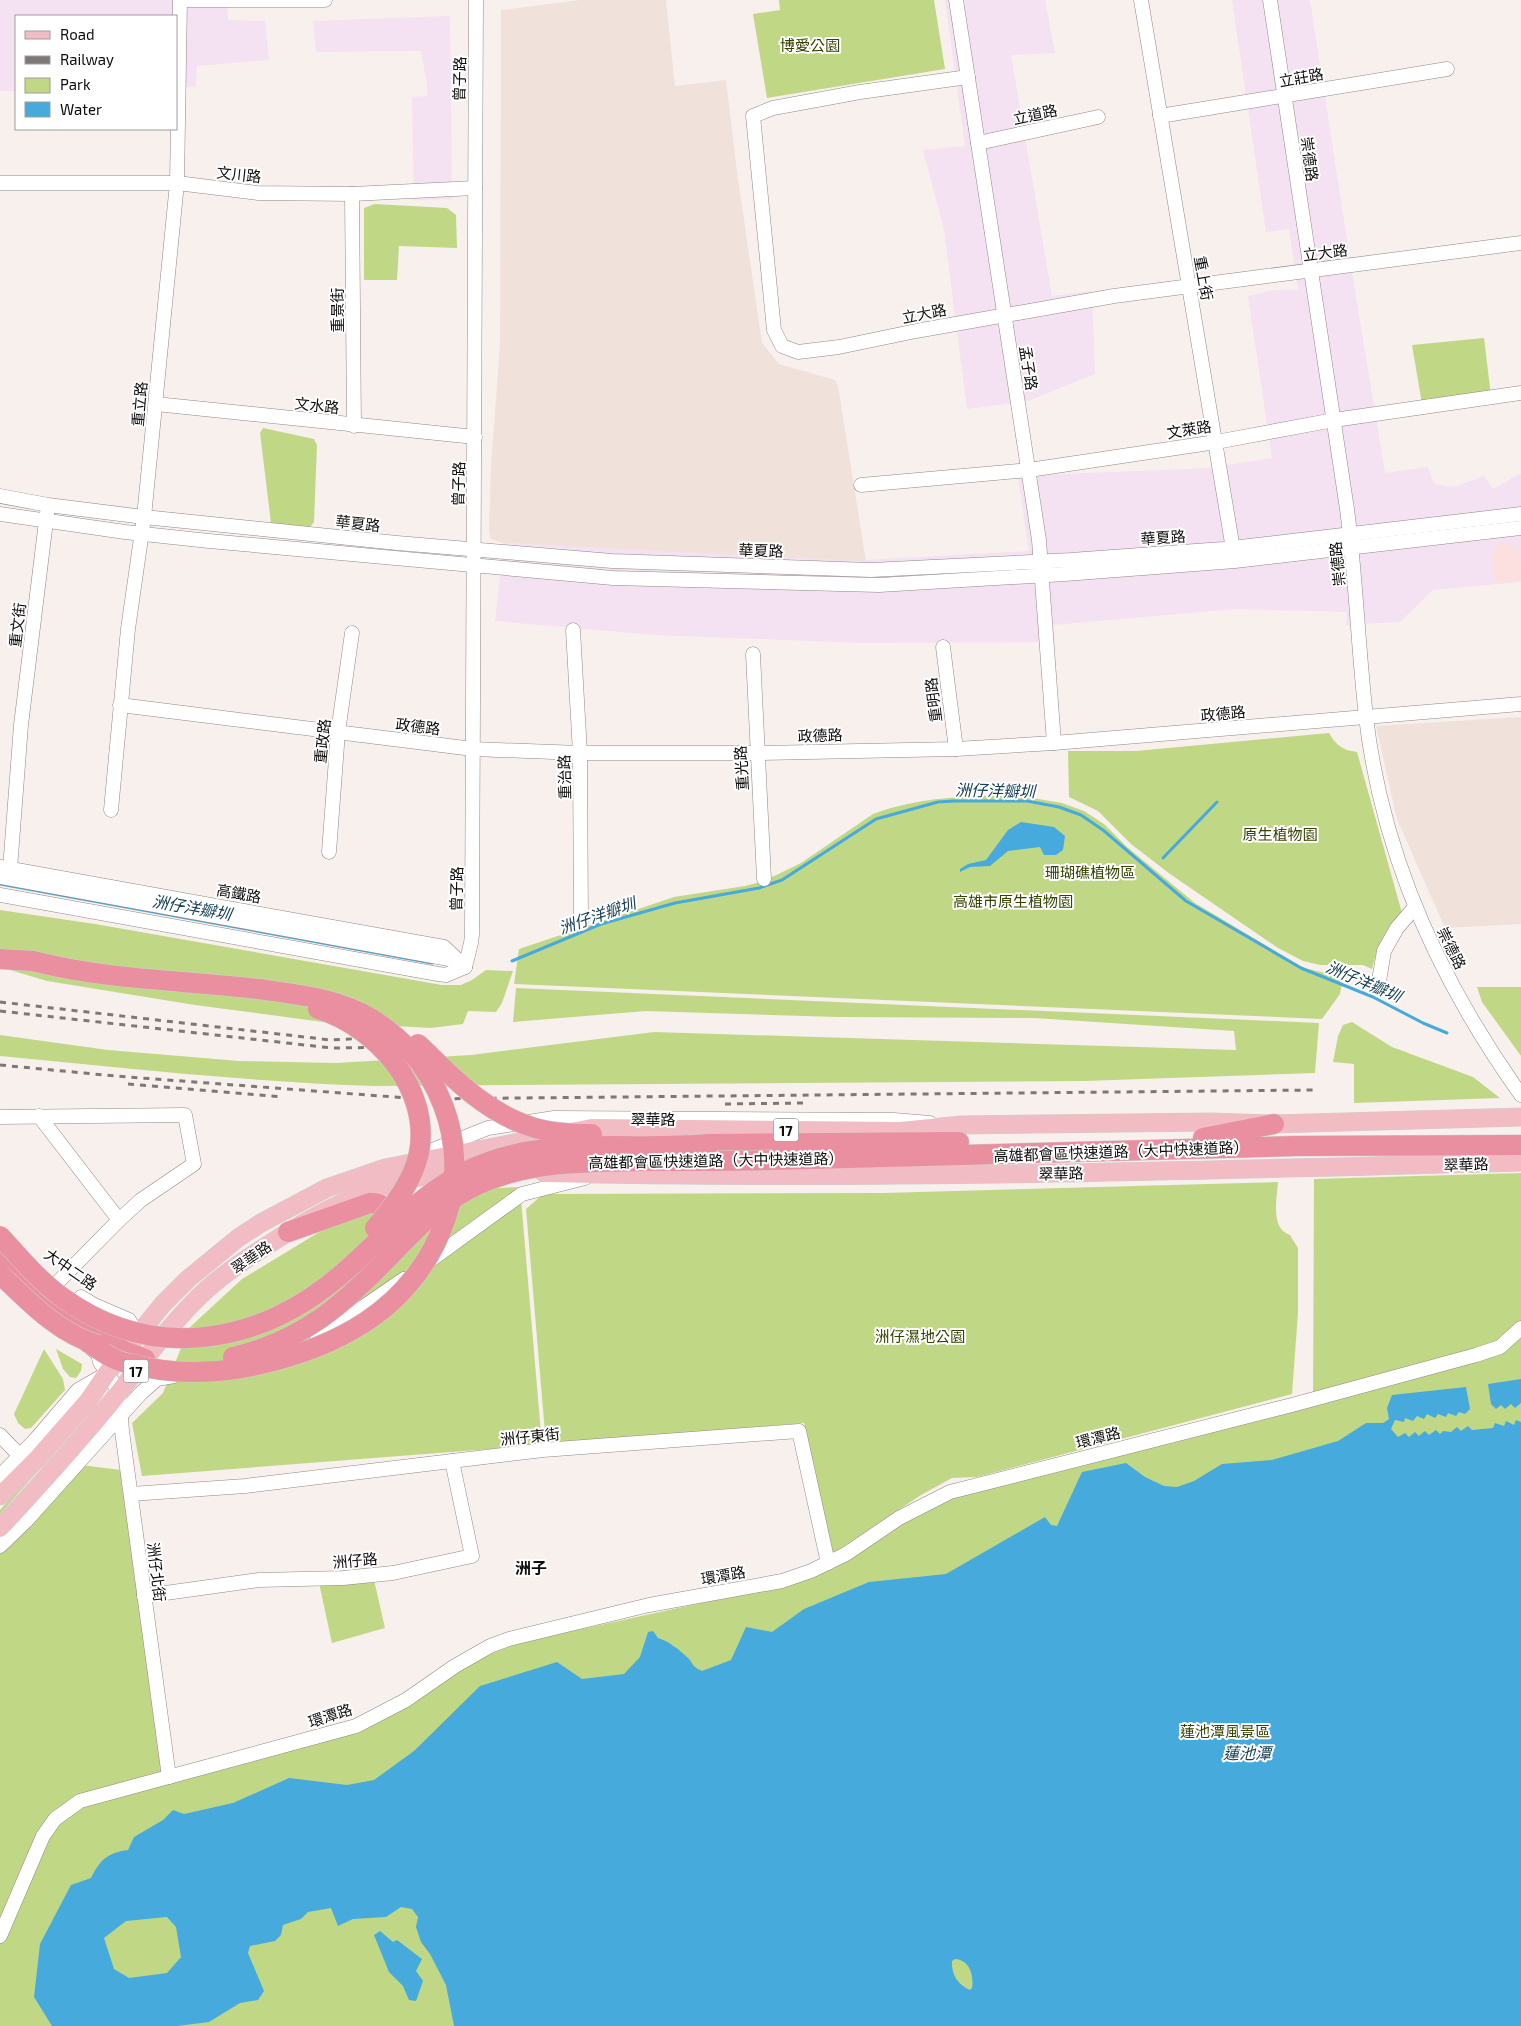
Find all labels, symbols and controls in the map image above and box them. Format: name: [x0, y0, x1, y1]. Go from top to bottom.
legend: [15, 15, 178, 130]
text: Road: [60, 25, 95, 43]
park label: 博愛公園: [780, 36, 840, 54]
text: Railway: [60, 50, 114, 68]
street label: 曾子路: [450, 56, 468, 102]
street label: 立莊路: [1277, 64, 1325, 90]
text: Park: [60, 75, 91, 93]
text: Water: [60, 100, 102, 118]
street label: 立道路: [1011, 101, 1059, 127]
street label: 崇德路: [1298, 135, 1322, 183]
street label: 文川路: [216, 163, 262, 185]
street label: 立大路: [1302, 240, 1348, 264]
street label: 重上街: [1191, 254, 1217, 302]
street label: 重景街: [328, 287, 346, 333]
street label: 立大路: [900, 300, 948, 326]
street label: 孟子路: [1017, 344, 1041, 392]
street label: 重立路: [128, 381, 150, 427]
street label: 文水路: [294, 394, 340, 416]
street label: 文萊路: [1165, 417, 1213, 441]
street label: 曾子路: [449, 461, 467, 507]
street label: 華夏路: [335, 512, 381, 534]
street label: 華夏路: [1140, 526, 1186, 548]
street label: 華夏路: [738, 540, 784, 560]
street label: 崇德路: [1326, 541, 1348, 587]
street label: 重文街: [5, 602, 29, 648]
street label: 重明路: [921, 677, 945, 723]
street label: 政德路: [1200, 702, 1246, 724]
street label: 政德路: [395, 714, 441, 738]
street label: 重政路: [311, 718, 333, 764]
street label: 政德路: [797, 725, 843, 745]
street label: 重光路: [731, 745, 751, 791]
street label: 重治路: [555, 754, 573, 800]
water label: 洲仔洋瓣圳: [955, 780, 1037, 800]
park label: 原生植物園: [1242, 825, 1318, 843]
park label: 珊瑚礁植物區: [1045, 863, 1135, 881]
street label: 曾子路: [447, 866, 465, 912]
street label: 高鐵路: [215, 880, 263, 906]
water label: 洲仔洋瓣圳: [151, 891, 235, 924]
water label: 洲仔洋瓣圳: [556, 892, 640, 937]
park label: 高雄市原生植物園: [953, 892, 1073, 910]
street label: 崇德路: [1434, 924, 1470, 972]
water label: 洲仔洋瓣圳: [1323, 957, 1406, 1006]
street label: 翠華路: [630, 1110, 676, 1128]
road number: 17: [774, 1118, 798, 1142]
street label: 高雄都會區快速道路（大中快速道路）: [993, 1138, 1249, 1164]
street label: 高雄都會區快速道路（大中快速道路）: [588, 1149, 844, 1171]
street label: 翠華路: [1443, 1154, 1489, 1174]
street label: 翠華路: [1038, 1164, 1084, 1182]
street label: 翠華路: [227, 1237, 275, 1277]
street label: 大中二路: [41, 1244, 101, 1294]
park label: 洲仔濕地公園: [875, 1327, 965, 1345]
road number: 17: [124, 1360, 148, 1382]
street label: 環潭路: [1074, 1423, 1122, 1451]
street label: 洲仔東街: [499, 1424, 561, 1448]
street label: 洲仔北街: [144, 1541, 170, 1603]
street label: 洲仔路: [332, 1549, 378, 1571]
district label: 洲子: [515, 1558, 547, 1577]
street label: 環潭路: [699, 1562, 747, 1588]
street label: 環潭路: [306, 1699, 354, 1731]
park label: 蓮池潭風景區: [1180, 1722, 1270, 1740]
water label: 蓮池潭: [1223, 1743, 1274, 1762]

